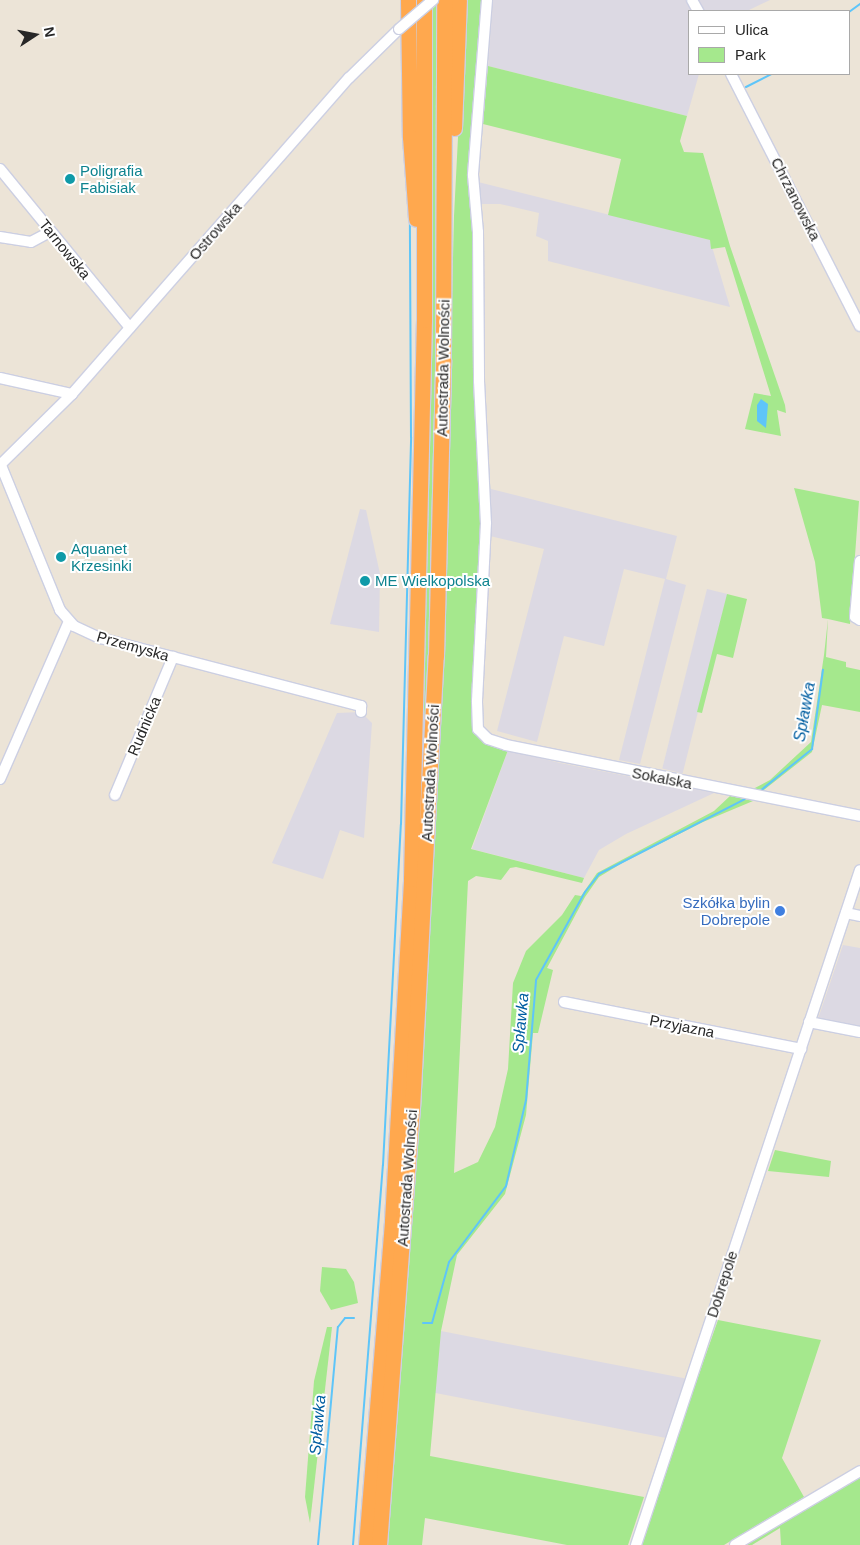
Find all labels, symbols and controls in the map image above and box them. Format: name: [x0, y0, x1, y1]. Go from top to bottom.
north arrow: [10, 10, 60, 60]
legend: [688, 10, 850, 75]
text: Ulica: [735, 21, 768, 38]
text: N: [41, 26, 59, 39]
text: Park: [735, 46, 766, 63]
street label: Chrzanowska: [767, 154, 825, 244]
place label: Poligrafia Fabisiak: [80, 161, 143, 196]
marker: Poligrafia Fabisiak: [64, 173, 76, 185]
street label: Ostrowska: [185, 198, 245, 264]
street label: Tarnowska: [35, 215, 95, 283]
street label: Autostrada Wolności: [433, 299, 453, 437]
place label: Aquanet Krzesinki: [71, 539, 132, 574]
marker: Aquanet Krzesinki: [55, 551, 67, 563]
place label: ME Wielkopolska: [375, 572, 490, 590]
marker: ME Wielkopolska: [359, 575, 371, 587]
street label: Przemyska: [95, 627, 171, 665]
water label: Spławka: [790, 681, 820, 743]
street label: Rudnicka: [123, 694, 165, 758]
street label: Autostrada Wolności: [417, 704, 443, 842]
street label: Sokalska: [630, 763, 694, 793]
place label: Szkółka bylin Dobrepole: [682, 893, 770, 928]
marker: Szkółka bylin Dobrepole: [774, 905, 786, 917]
water label: Spławka: [509, 992, 533, 1054]
street label: Przyjazna: [648, 1011, 716, 1041]
street label: Autostrada Wolności: [393, 1109, 421, 1247]
street label: Dobrepole: [703, 1248, 741, 1320]
water label: Spławka: [306, 1394, 330, 1456]

